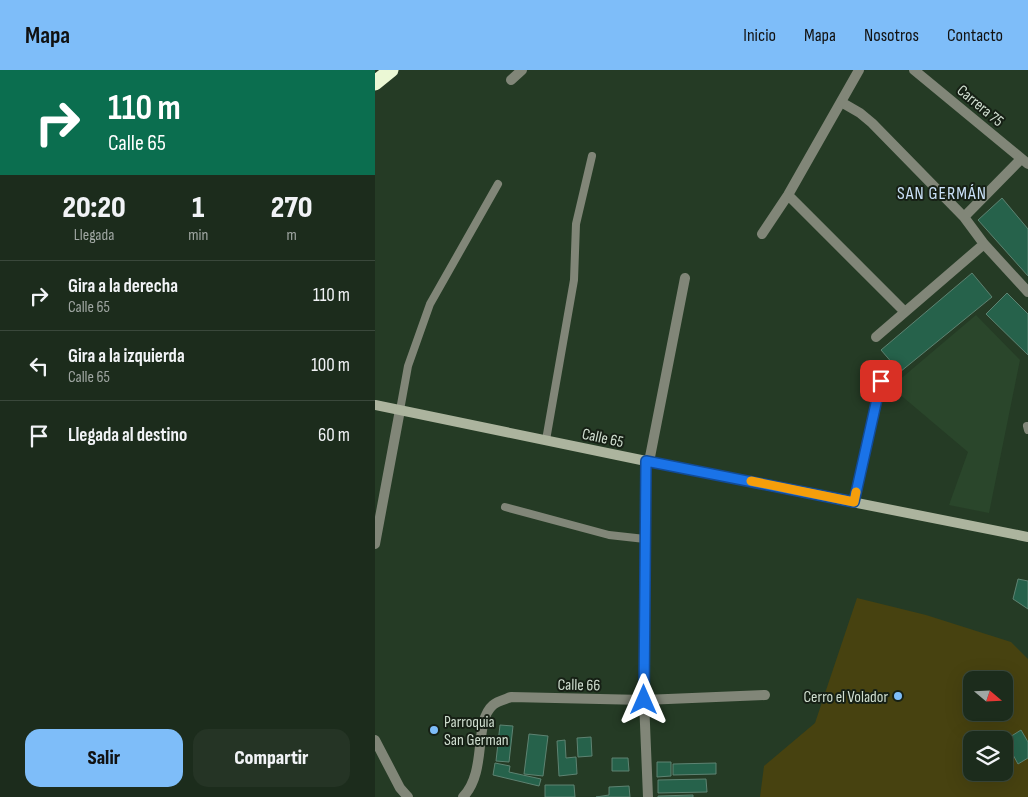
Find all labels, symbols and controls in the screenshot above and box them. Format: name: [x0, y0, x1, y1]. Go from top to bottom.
text: Mapa: [25, 21, 70, 50]
text: Inicio: [743, 25, 776, 46]
text: Mapa: [804, 25, 836, 46]
text: Nosotros: [864, 25, 919, 46]
text: Contacto: [947, 25, 1003, 46]
street label: Carrera 75: [953, 81, 1007, 131]
text: 110 m: [108, 87, 181, 130]
icon: right: [25, 90, 90, 155]
text: Calle 65: [108, 130, 166, 157]
district label: SAN GERMÁN: [897, 183, 987, 204]
text: 20:20: [63, 190, 126, 226]
text: 1: [192, 190, 204, 226]
text: 270: [271, 190, 312, 226]
text: Llegada: [74, 226, 114, 245]
text: min: [188, 226, 208, 245]
text: m: [287, 226, 297, 245]
text: Gira a la derecha: [68, 275, 178, 298]
icon: right: [25, 282, 53, 310]
text: 110 m: [313, 284, 350, 307]
text: Calle 65: [68, 298, 110, 317]
text: Gira a la izquierda: [68, 345, 185, 368]
icon: left: [25, 352, 53, 380]
text: 100 m: [311, 354, 350, 377]
pin: [860, 360, 902, 402]
icon: arrive: [867, 367, 895, 395]
text: Calle 65: [68, 368, 110, 387]
icon: arrive: [25, 422, 53, 450]
text: Llegada al destino: [68, 424, 187, 447]
text: 60 m: [318, 424, 350, 447]
street label: Calle 65: [580, 425, 625, 452]
north arrow: [963, 671, 1013, 721]
map controls: [963, 671, 1013, 781]
position arrow: [617, 673, 669, 725]
street label: Calle 66: [558, 676, 600, 695]
place label: Cerro el Volador: [804, 688, 888, 707]
marker: Cerro el Volador: [892, 690, 904, 702]
place label: Parroquia San German: [444, 713, 509, 750]
marker: Parroquia San German: [428, 724, 440, 736]
button: Salir: [25, 729, 183, 787]
button: Compartir: [193, 729, 350, 787]
button: layers: [963, 731, 1013, 781]

